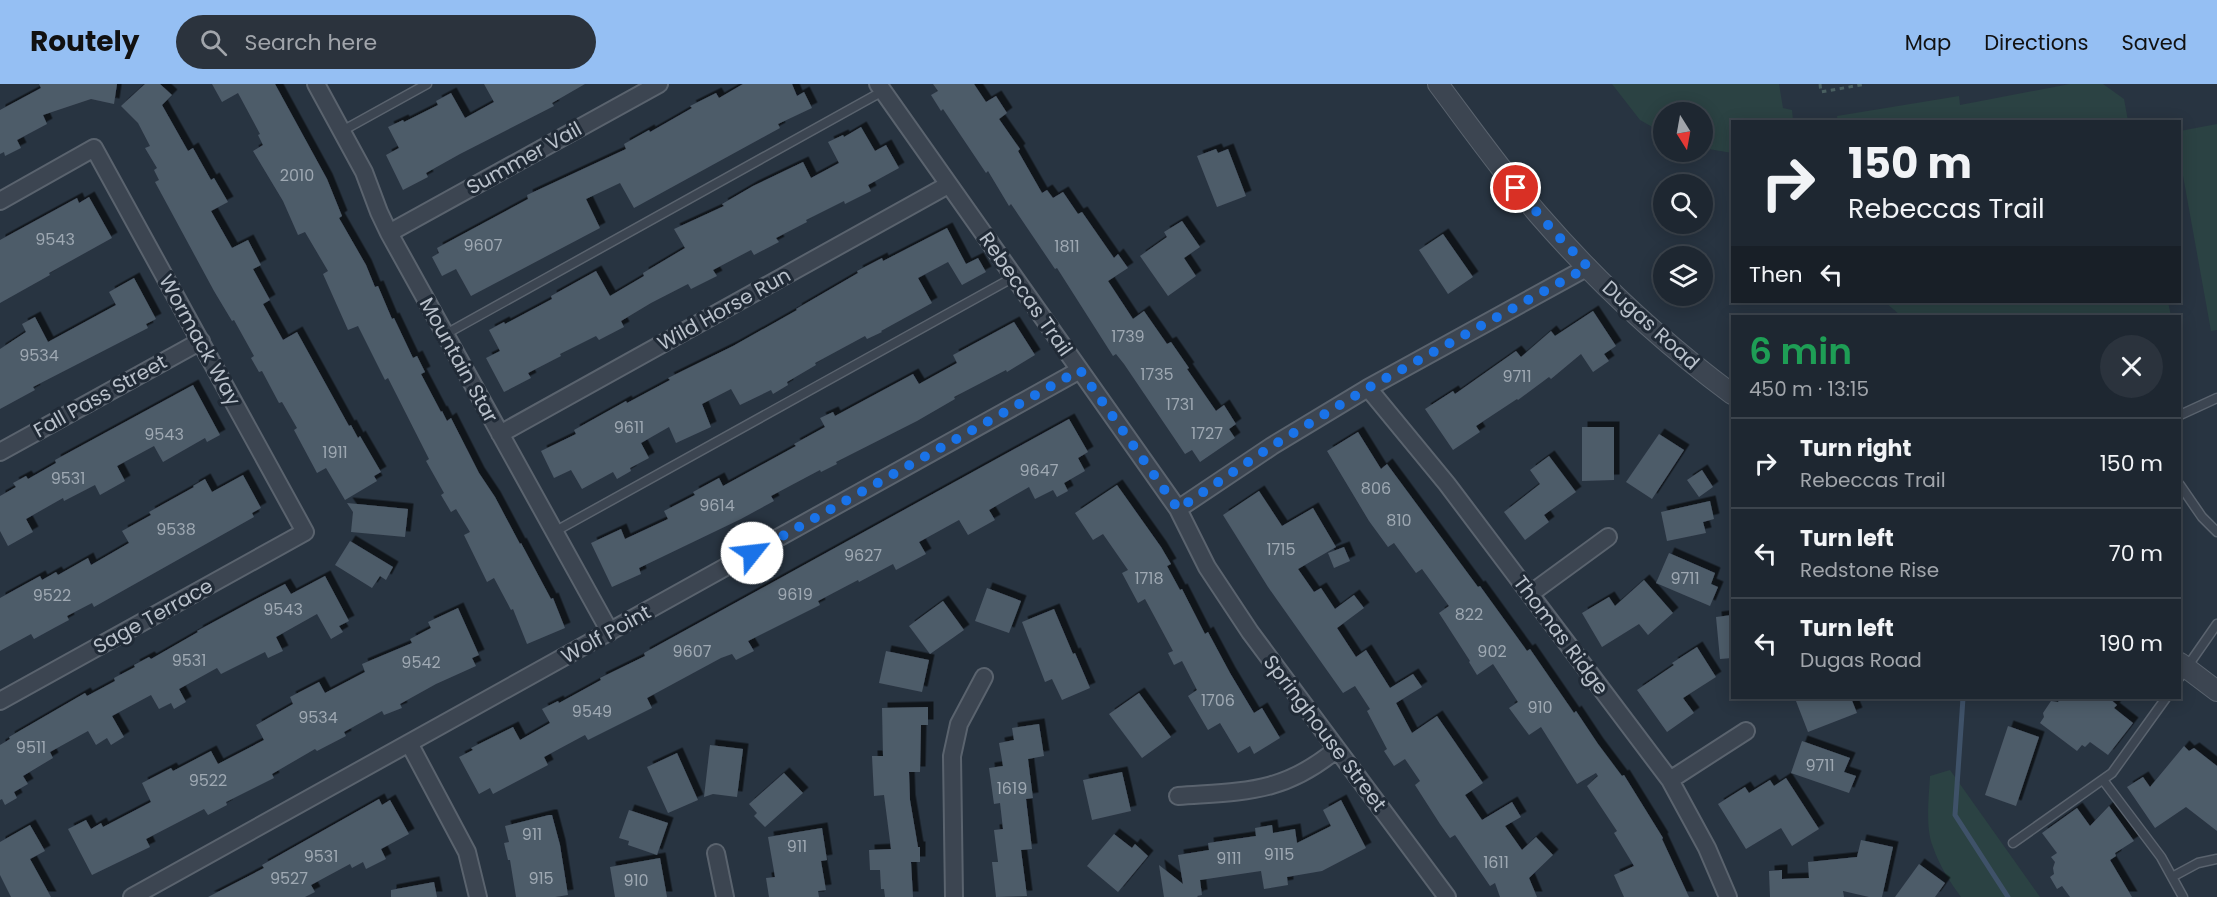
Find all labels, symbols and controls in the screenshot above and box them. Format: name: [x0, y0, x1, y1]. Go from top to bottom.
search box: [176, 15, 596, 69]
text: Routely: [30, 22, 140, 61]
icon: search: [197, 26, 230, 59]
text: Search here: [245, 27, 377, 58]
text: Map: [1905, 28, 1951, 57]
text: Directions: [1984, 28, 2088, 57]
text: Saved: [2121, 28, 2187, 57]
north arrow: [1653, 102, 1713, 162]
map controls: [1653, 102, 1713, 306]
street label: Summer Vail: [461, 115, 587, 201]
text: 150 m: [1848, 134, 1972, 193]
icon: right: [1749, 144, 1827, 222]
pin: [1490, 162, 1541, 213]
house number: 2010: [280, 164, 314, 187]
icon: arrive: [1499, 171, 1532, 204]
button: search: [1653, 174, 1713, 234]
text: Rebeccas Trail: [1848, 190, 2045, 227]
street label: Rebeccas Trail: [973, 226, 1079, 362]
house number: 9543: [35, 228, 75, 251]
house number: 9607: [463, 234, 503, 257]
house number: 1811: [1054, 235, 1080, 258]
button: layers: [1653, 246, 1713, 306]
icon: left: [1815, 258, 1848, 291]
text: Then: [1749, 259, 1803, 290]
street label: Wild Horse Run: [652, 261, 796, 357]
street label: Wormack Way: [152, 269, 248, 411]
street label: Dugas Road: [1596, 274, 1706, 376]
street label: Mountain Star: [413, 292, 505, 428]
house number: 1739: [1111, 325, 1145, 348]
text: 6 min: [1749, 326, 1852, 377]
button: close: [2100, 335, 2163, 398]
house number: 9534: [19, 344, 59, 367]
street label: Fall Pass Street: [28, 348, 172, 444]
house number: 1735: [1140, 363, 1174, 386]
house number: 9711: [1502, 365, 1532, 388]
text: 450 m · 13:15: [1749, 375, 1869, 403]
house number: 1731: [1166, 393, 1194, 416]
house number: 9611: [614, 416, 644, 439]
house number: 1727: [1191, 422, 1223, 445]
house number: 9543: [144, 423, 184, 446]
text: Turn right: [1800, 433, 1911, 464]
house number: 1911: [322, 441, 348, 464]
icon: right: [1749, 447, 1782, 480]
text: 150 m: [2100, 448, 2163, 479]
house number: 9647: [1019, 459, 1059, 482]
text: Rebeccas Trail: [1800, 466, 1946, 494]
house number: 9531: [51, 467, 85, 490]
house number: 806: [1361, 477, 1391, 500]
house number: 9614: [699, 494, 735, 517]
house number: 810: [1386, 509, 1412, 532]
house number: 9538: [156, 518, 196, 541]
position arrow: [720, 521, 784, 585]
text: Turn left: [1800, 523, 1894, 554]
icon: left: [1749, 537, 1782, 570]
house number: 1715: [1266, 538, 1296, 561]
text: 70 m: [2109, 538, 2163, 569]
house number: 9627: [844, 544, 882, 567]
text: Redstone Rise: [1800, 556, 1939, 584]
house number: 1718: [1134, 567, 1164, 590]
house number: 9711: [1670, 567, 1700, 590]
street label: Thomas Ridge: [1507, 570, 1615, 700]
street label: Sage Terrace: [88, 572, 218, 660]
house number: 9619: [777, 583, 813, 606]
house number: 9522: [33, 584, 71, 607]
house number: 9543: [263, 598, 303, 621]
street label: Wolf Point: [556, 598, 656, 670]
house number: 822: [1455, 603, 1483, 626]
text: Turn left: [1800, 613, 1894, 644]
icon: left: [1749, 627, 1782, 660]
text: 190 m: [2100, 628, 2163, 659]
house number: 9607: [672, 640, 712, 663]
house number: 902: [1477, 640, 1507, 663]
text: Dugas Road: [1800, 646, 1922, 674]
house number: 9531: [172, 649, 206, 672]
street label: Springhouse Street: [1257, 649, 1393, 817]
house number: 9542: [401, 651, 441, 674]
house number: 1706: [1201, 689, 1235, 712]
house number: 910: [1527, 696, 1553, 719]
house number: 9549: [572, 700, 612, 723]
house number: 9534: [298, 706, 338, 729]
house number: 9511: [16, 736, 46, 759]
house number: 9711: [1805, 754, 1835, 777]
house number: 9522: [189, 769, 227, 792]
house number: 1619: [997, 777, 1027, 800]
house number: 911: [522, 823, 542, 846]
house number: 911: [787, 835, 807, 858]
house number: 9115: [1264, 843, 1294, 866]
house number: 9531: [304, 845, 338, 868]
house number: 9111: [1216, 847, 1242, 870]
house number: 1611: [1483, 851, 1509, 874]
house number: 9527: [270, 867, 308, 890]
house number: 915: [528, 867, 554, 890]
house number: 910: [623, 869, 649, 892]

